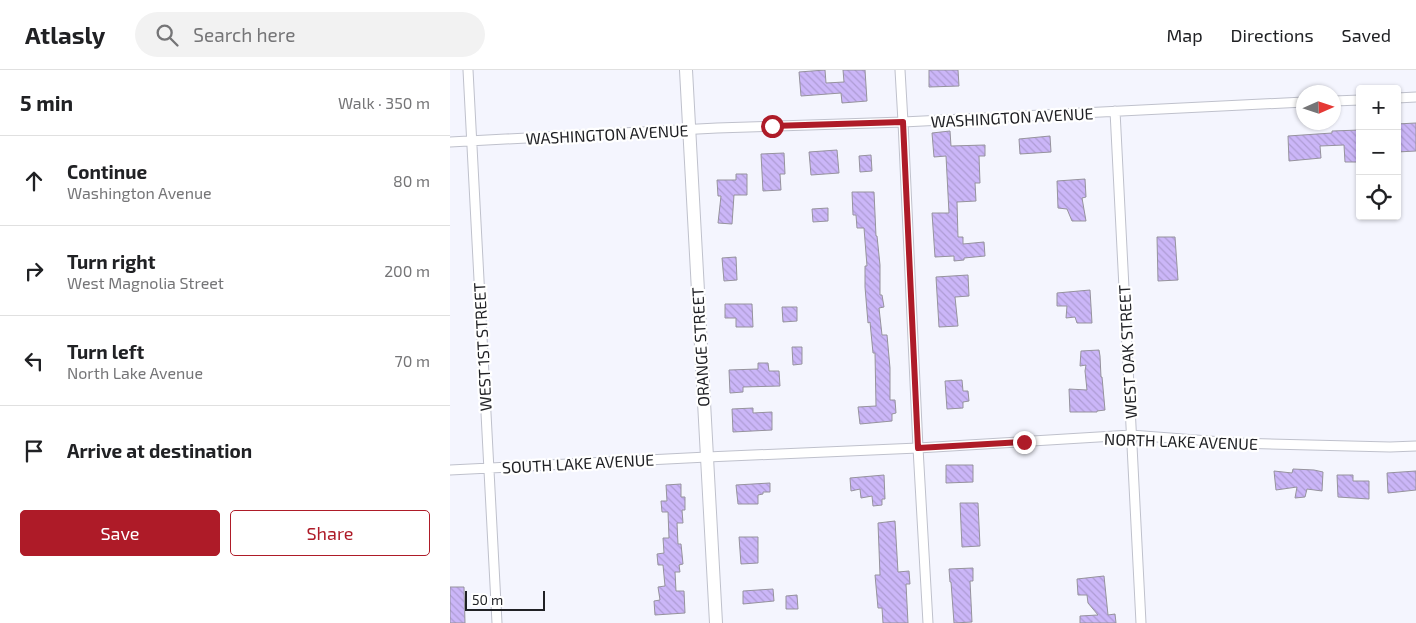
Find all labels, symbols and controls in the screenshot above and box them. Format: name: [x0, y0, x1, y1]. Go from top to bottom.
search box: [135, 12, 485, 57]
text: Atlasly: [25, 20, 105, 49]
icon: search: [153, 21, 181, 49]
text: Search here: [193, 23, 295, 46]
text: Map: [1166, 24, 1203, 46]
text: Directions: [1231, 24, 1314, 46]
text: Saved: [1342, 24, 1391, 46]
north arrow: [1296, 85, 1341, 130]
map controls: [1356, 85, 1401, 220]
button: +: [1356, 85, 1401, 130]
text: 5 min: [20, 90, 73, 115]
text: Walk · 350 m: [338, 93, 430, 112]
street label: WASHINGTON AVENUE: [930, 103, 1094, 131]
route start: [761, 115, 784, 138]
street label: WASHINGTON AVENUE: [525, 120, 689, 148]
button: −: [1356, 130, 1401, 175]
text: Continue: [67, 160, 147, 183]
icon: ahead: [20, 167, 48, 195]
text: 80 m: [393, 171, 430, 190]
button: locate: [1356, 175, 1401, 220]
text: Washington Avenue: [67, 183, 212, 202]
text: Turn right: [67, 250, 155, 273]
icon: right: [20, 257, 48, 285]
text: 200 m: [384, 261, 430, 280]
text: West Magnolia Street: [67, 273, 224, 292]
street label: WEST 1ST STREET: [469, 282, 495, 412]
street label: WEST OAK STREET: [1114, 284, 1140, 420]
street label: ORANGE STREET: [687, 287, 713, 407]
text: Turn left: [67, 340, 144, 363]
icon: left: [20, 347, 48, 375]
text: 70 m: [395, 351, 430, 370]
text: North Lake Avenue: [67, 363, 203, 382]
street label: NORTH LAKE AVENUE: [1104, 429, 1258, 453]
route end: [1013, 431, 1036, 454]
icon: arrive: [20, 437, 48, 465]
text: Arrive at destination: [67, 439, 252, 462]
street label: SOUTH LAKE AVENUE: [501, 450, 655, 476]
button: Save: [20, 510, 220, 556]
button: Share: [230, 510, 430, 556]
scale bar: [465, 588, 545, 611]
text: 50 m: [472, 591, 503, 608]

